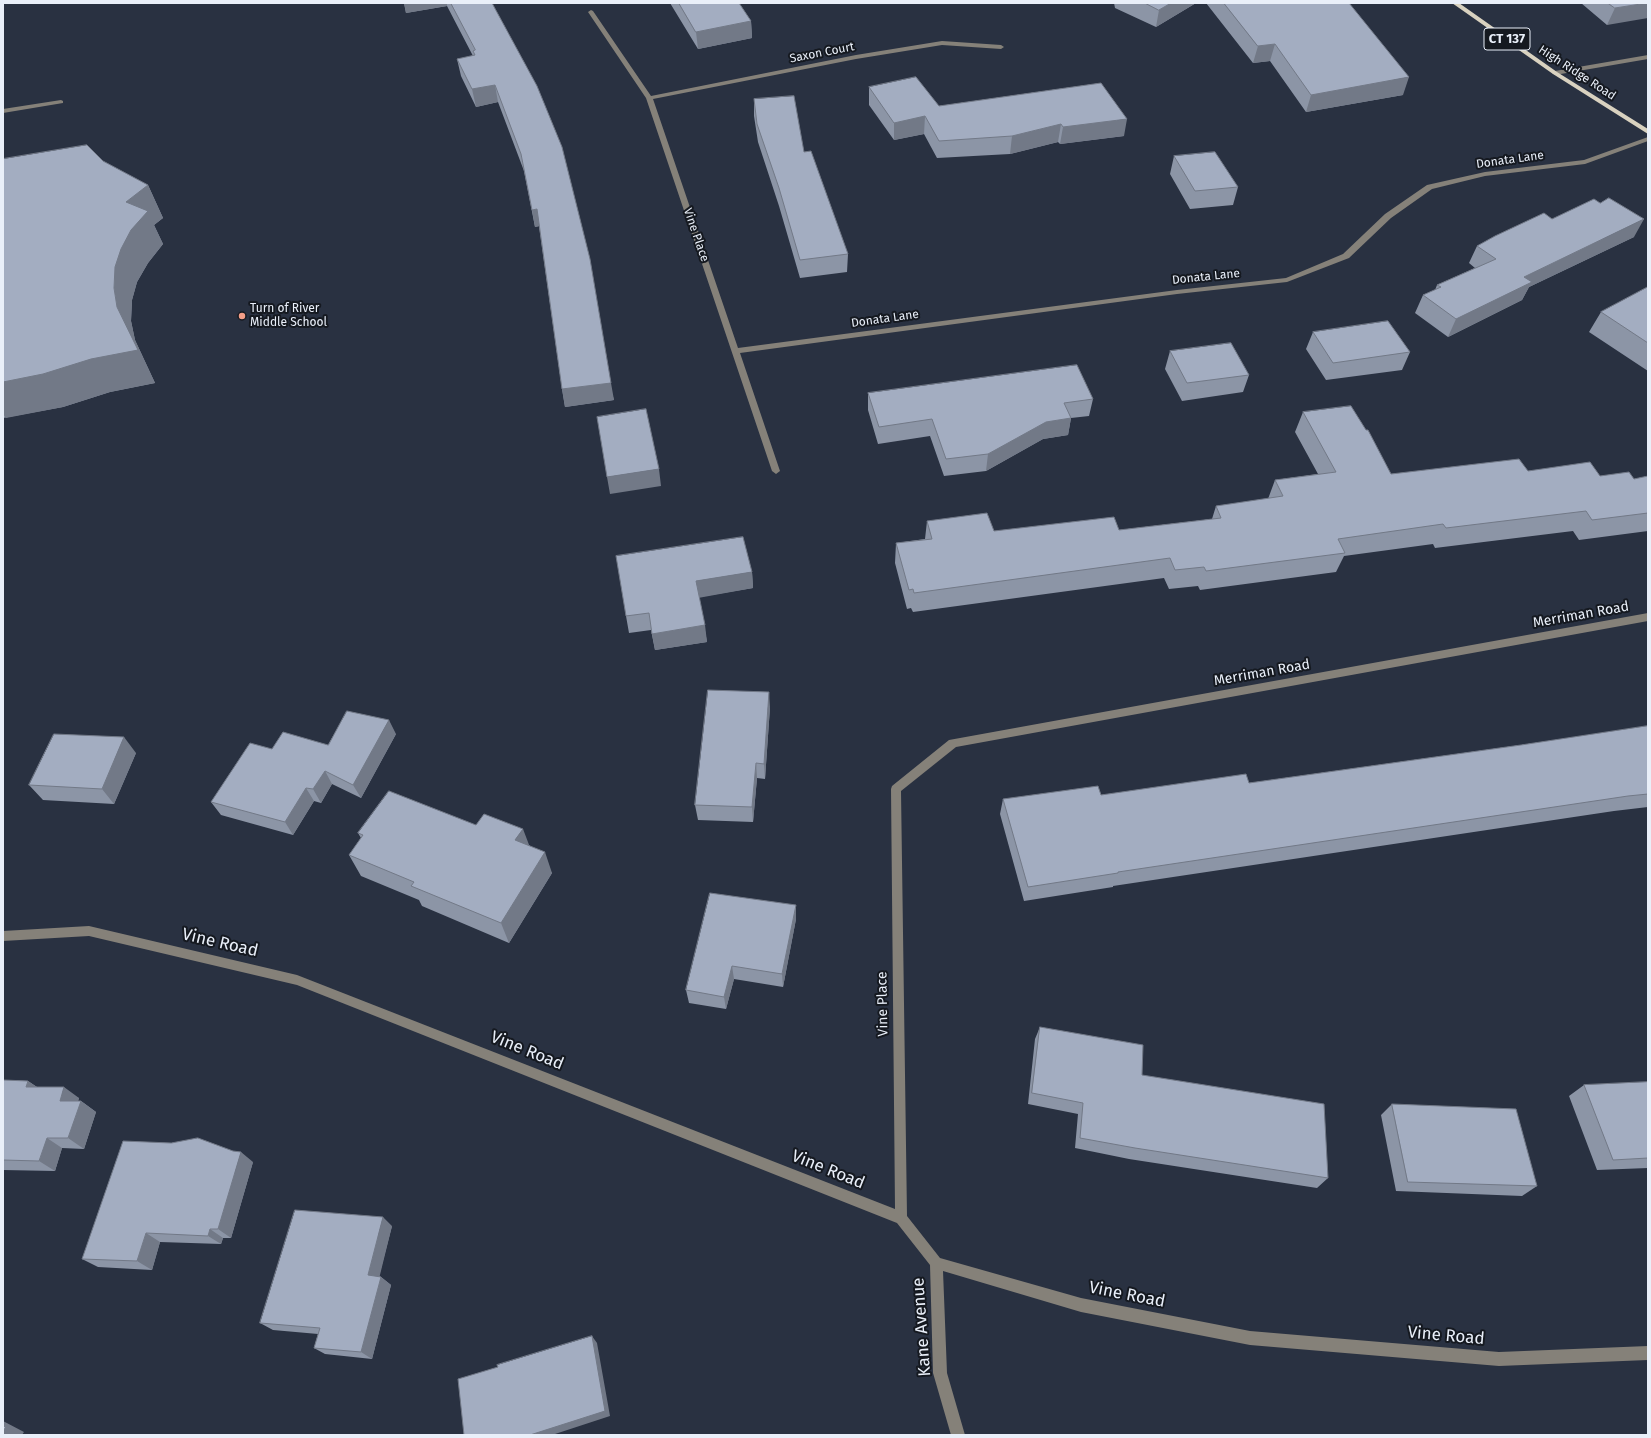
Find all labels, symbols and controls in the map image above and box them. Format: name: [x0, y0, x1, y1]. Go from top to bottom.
road number: CT 137: [1484, 28, 1530, 50]
street label: Saxon Court: [789, 40, 855, 66]
street label: High Ridge Road: [1536, 43, 1618, 103]
street label: Donata Lane: [1475, 148, 1545, 172]
street label: Vine Place: [680, 206, 712, 264]
street label: Donata Lane: [1171, 266, 1241, 288]
place label: Turn of River Middle School: [250, 302, 327, 330]
street label: Donata Lane: [850, 307, 920, 331]
marker: Turn of River Middle School: [237, 311, 247, 321]
street label: Merriman Road: [1532, 598, 1630, 632]
street label: Merriman Road: [1213, 656, 1311, 690]
street label: Vine Road: [180, 924, 260, 962]
street label: Vine Place: [874, 971, 892, 1037]
street label: Vine Road: [487, 1027, 567, 1075]
street label: Vine Road: [788, 1146, 868, 1194]
street label: Kane Avenue: [908, 1277, 936, 1377]
street label: Vine Road: [1087, 1278, 1167, 1312]
street label: Vine Road: [1407, 1322, 1485, 1350]

